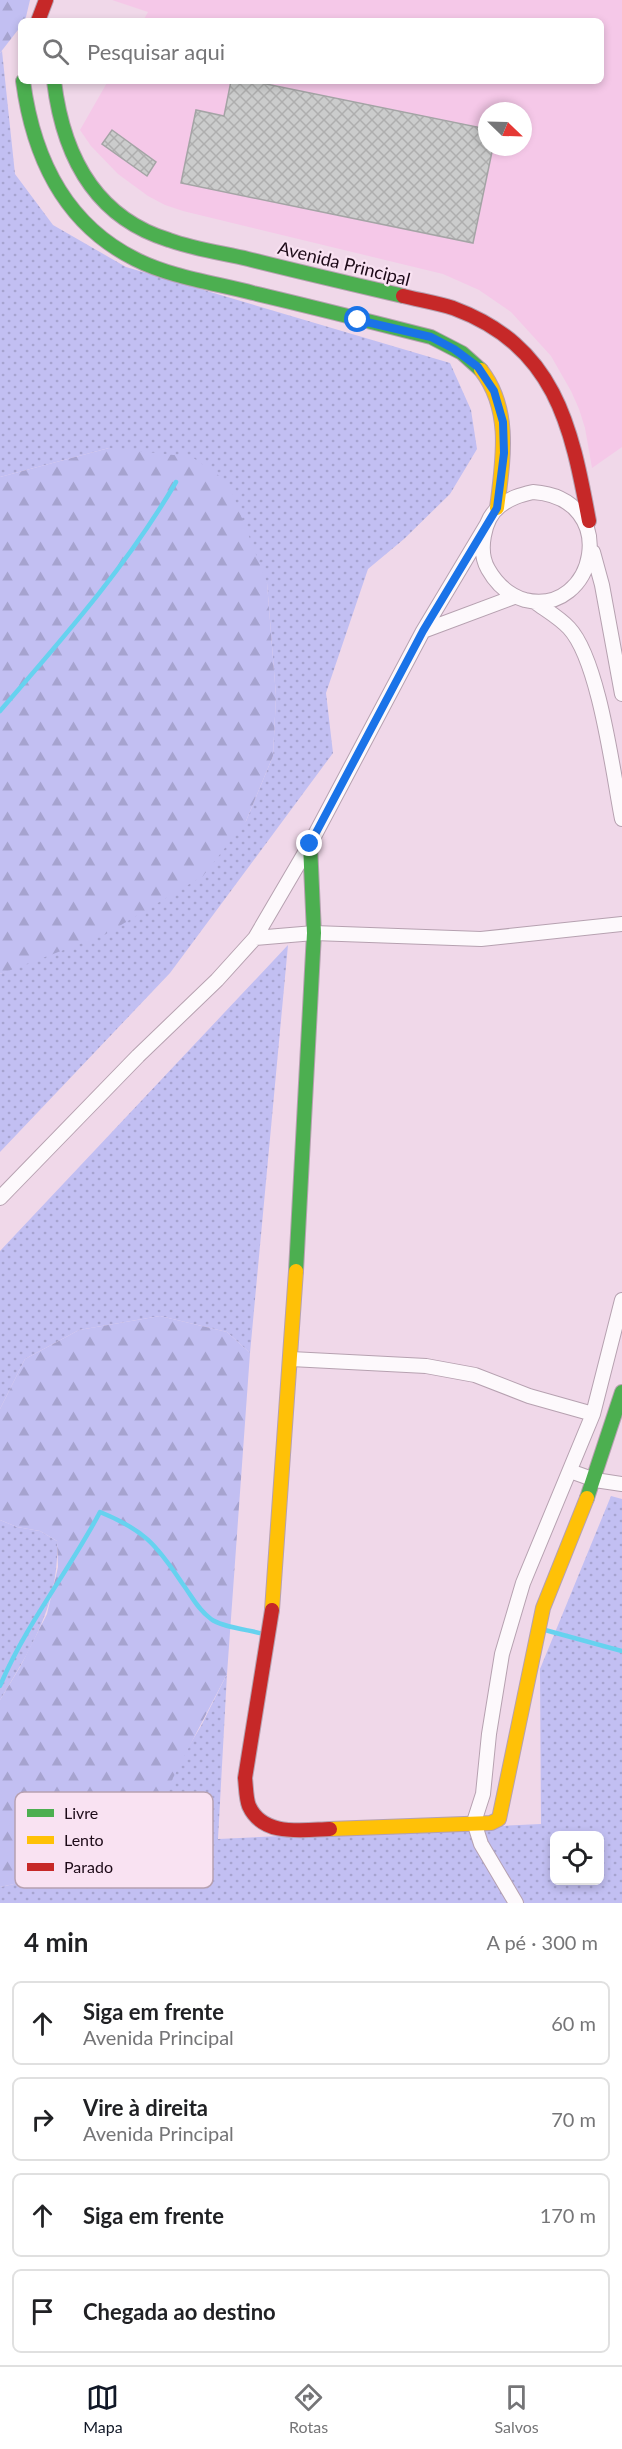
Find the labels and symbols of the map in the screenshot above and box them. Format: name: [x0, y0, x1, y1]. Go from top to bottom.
north arrow: [478, 102, 532, 156]
street label: Avenida Principal: [276, 236, 413, 290]
route start: [344, 306, 370, 332]
route end: [296, 830, 322, 856]
legend: [15, 1792, 213, 1888]
text: Livre: [64, 1803, 98, 1822]
text: Lento: [64, 1830, 104, 1849]
text: Parado: [64, 1857, 113, 1876]

